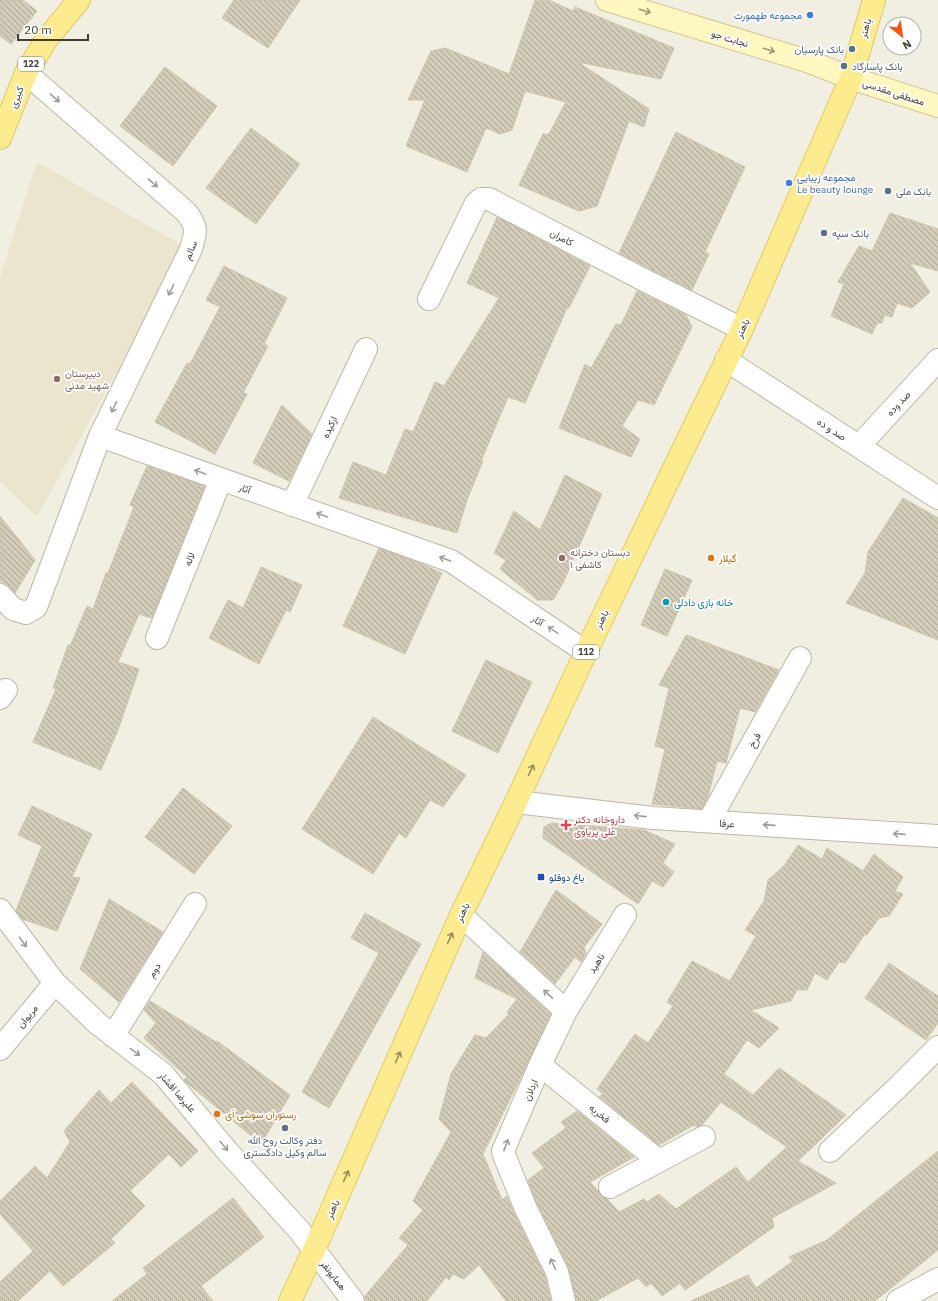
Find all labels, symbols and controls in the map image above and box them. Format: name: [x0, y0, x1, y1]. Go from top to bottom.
one-way arrow: [638, 8, 650, 16]
place label: مجموعه طهمورث: [734, 9, 802, 22]
marker: مجموعه طهمورث: [805, 10, 815, 20]
scale bar: [18, 16, 88, 42]
north arrow: [882, 16, 922, 56]
street label: باهنر: [856, 17, 874, 40]
text: 20 m: [24, 22, 52, 37]
street label: نجابت جو: [710, 27, 750, 50]
text: N: [900, 37, 914, 53]
place label: بانک پارسیان: [795, 43, 844, 57]
marker: بانک پارسیان: [847, 44, 857, 54]
one-way arrow: [762, 47, 775, 54]
road number: 122: [18, 57, 44, 71]
place label: بانک پاسارگاد: [852, 60, 903, 74]
marker: بانک پاسارگاد: [839, 61, 849, 71]
street label: مصطفی مقدسی: [861, 76, 927, 109]
street label: کبیری: [6, 84, 27, 110]
one-way arrow: [50, 94, 61, 103]
place label: مجموعه زیبایی Le beauty lounge: [797, 171, 874, 196]
marker: مجموعه زیبایی Le beauty lounge: [784, 178, 794, 188]
one-way arrow: [148, 179, 159, 188]
place label: بانک ملی: [896, 185, 931, 198]
marker: بانک ملی: [883, 186, 893, 196]
street label: کامران: [548, 226, 576, 249]
place label: بانک سپه: [832, 227, 869, 241]
marker: بانک سپه: [819, 228, 829, 238]
street label: سالم: [181, 239, 200, 262]
one-way arrow: [167, 284, 174, 296]
street label: باهنر: [732, 316, 753, 341]
place label: دبیرستان شهید مدنی: [65, 367, 109, 392]
marker: دبیرستان شهید مدنی: [52, 374, 62, 384]
street label: صد وده: [883, 388, 913, 419]
one-way arrow: [110, 401, 117, 413]
street label: ارکیده: [319, 414, 340, 440]
street label: صد و ده: [815, 415, 849, 444]
one-way arrow: [194, 467, 206, 475]
street label: آثار: [236, 480, 253, 497]
one-way arrow: [317, 511, 329, 519]
place label: دبستان دخترانه کاشفی ۱: [570, 546, 631, 571]
street label: لاله: [181, 550, 198, 568]
place label: گیلار: [718, 552, 737, 565]
marker: دبستان دخترانه کاشفی ۱: [557, 553, 567, 563]
marker: گیلار: [706, 553, 716, 563]
one-way arrow: [438, 555, 451, 562]
place label: خانه بازی دادلی: [674, 596, 734, 609]
marker: خانه بازی دادلی: [661, 597, 671, 607]
street label: باهنر: [591, 607, 612, 632]
street label: آثار: [528, 611, 547, 629]
one-way arrow: [548, 626, 559, 634]
road number: 112: [573, 645, 599, 659]
street label: فرخ: [745, 730, 764, 750]
one-way arrow: [528, 765, 535, 777]
one-way arrow: [634, 812, 647, 820]
place label: داروخانه دکتر علی پریاوی: [573, 813, 625, 839]
street label: عرفا: [719, 816, 735, 831]
marker: داروخانه دکتر علی پریاوی: [561, 820, 571, 830]
one-way arrow: [763, 822, 776, 829]
one-way arrow: [893, 830, 906, 837]
place label: باغ دوقلو: [549, 871, 584, 884]
marker: باغ دوقلو: [536, 872, 546, 882]
street label: باهنر: [452, 900, 473, 925]
one-way arrow: [447, 933, 455, 945]
one-way arrow: [19, 936, 27, 947]
street label: ناهید: [585, 951, 608, 976]
street label: دوم: [145, 960, 164, 980]
one-way arrow: [543, 990, 553, 999]
street label: مریوان: [14, 1002, 41, 1031]
one-way arrow: [129, 1048, 140, 1056]
one-way arrow: [395, 1052, 403, 1064]
street label: علیرضا افشار: [156, 1068, 199, 1116]
street label: اردلان: [520, 1077, 541, 1103]
street label: فخریه: [586, 1101, 613, 1126]
place label: رستوران سوشی آی: [225, 1108, 296, 1121]
marker: رستوران سوشی آی: [212, 1109, 222, 1119]
marker: دفتر وکالت روح الله سالم وکیل دادگستری: [280, 1123, 290, 1133]
place label: دفتر وکالت روح الله سالم وکیل دادگستری: [243, 1134, 327, 1159]
one-way arrow: [502, 1139, 510, 1151]
one-way arrow: [219, 1141, 228, 1152]
one-way arrow: [343, 1171, 351, 1183]
street label: باهنر: [322, 1197, 342, 1222]
street label: همایونفر: [317, 1257, 349, 1293]
one-way arrow: [549, 1258, 556, 1270]

